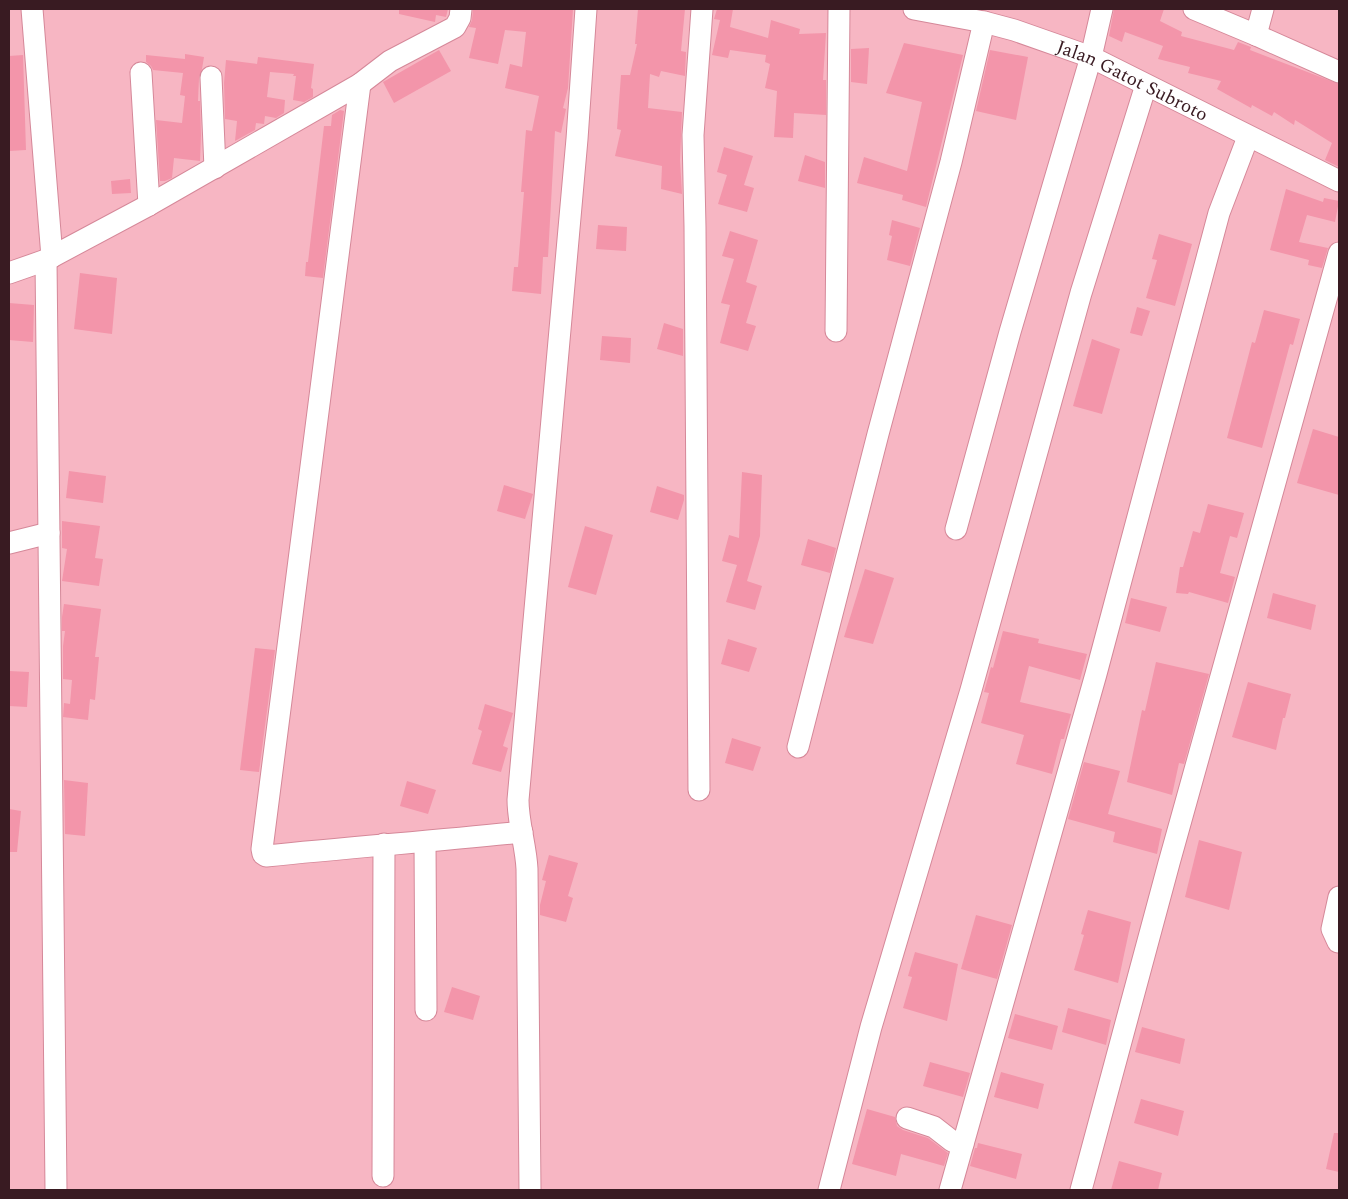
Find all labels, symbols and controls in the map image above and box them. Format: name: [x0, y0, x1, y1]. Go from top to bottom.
street label: Jalan Gatot Subroto: [1052, 33, 1213, 129]

